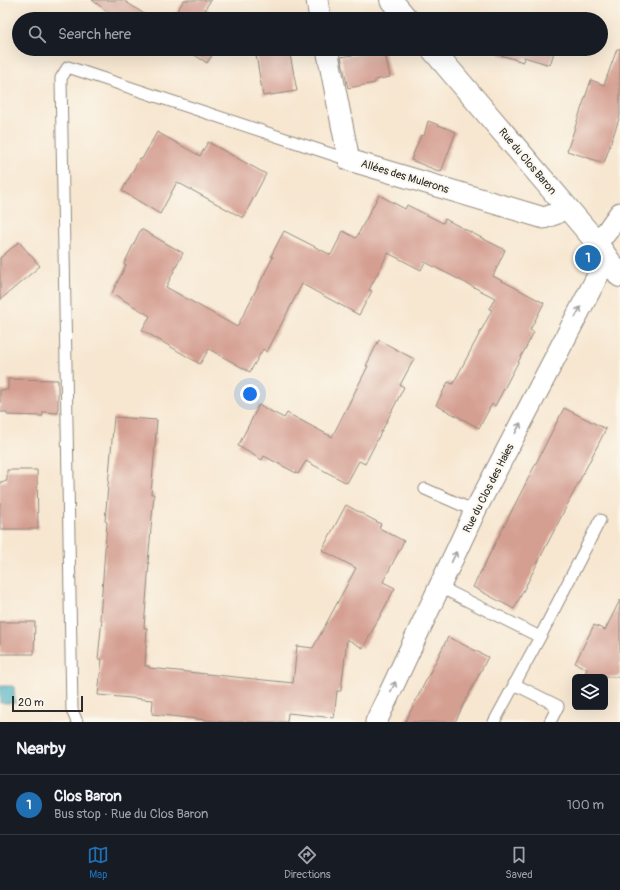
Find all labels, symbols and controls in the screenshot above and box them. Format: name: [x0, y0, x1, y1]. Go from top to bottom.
search box: [12, 12, 608, 56]
icon: search: [26, 23, 48, 45]
text: Search here: [58, 25, 131, 44]
street label: Rue du Clos Baron: [496, 125, 559, 197]
street label: Allées des Mulerons: [359, 157, 450, 196]
pin: 1: [575, 243, 601, 273]
one-way arrow: [575, 307, 582, 319]
your location: [240, 384, 260, 404]
one-way arrow: [515, 422, 523, 434]
street label: Rue du Clos des Haies: [460, 441, 517, 535]
one-way arrow: [451, 551, 458, 563]
map controls: [572, 674, 608, 710]
button: layers: [572, 674, 608, 710]
one-way arrow: [389, 681, 397, 693]
scale bar: [12, 694, 83, 713]
text: 20 m: [18, 696, 44, 709]
text: Nearby: [16, 738, 65, 759]
text: Clos Baron: [54, 787, 122, 806]
text: 1: [26, 797, 32, 813]
text: 100 m: [567, 797, 604, 813]
text: Bus stop · Rue du Clos Baron: [54, 806, 208, 822]
tab: Map: [87, 844, 109, 881]
tab: Directions: [284, 844, 331, 881]
tab: Saved: [505, 844, 533, 881]

